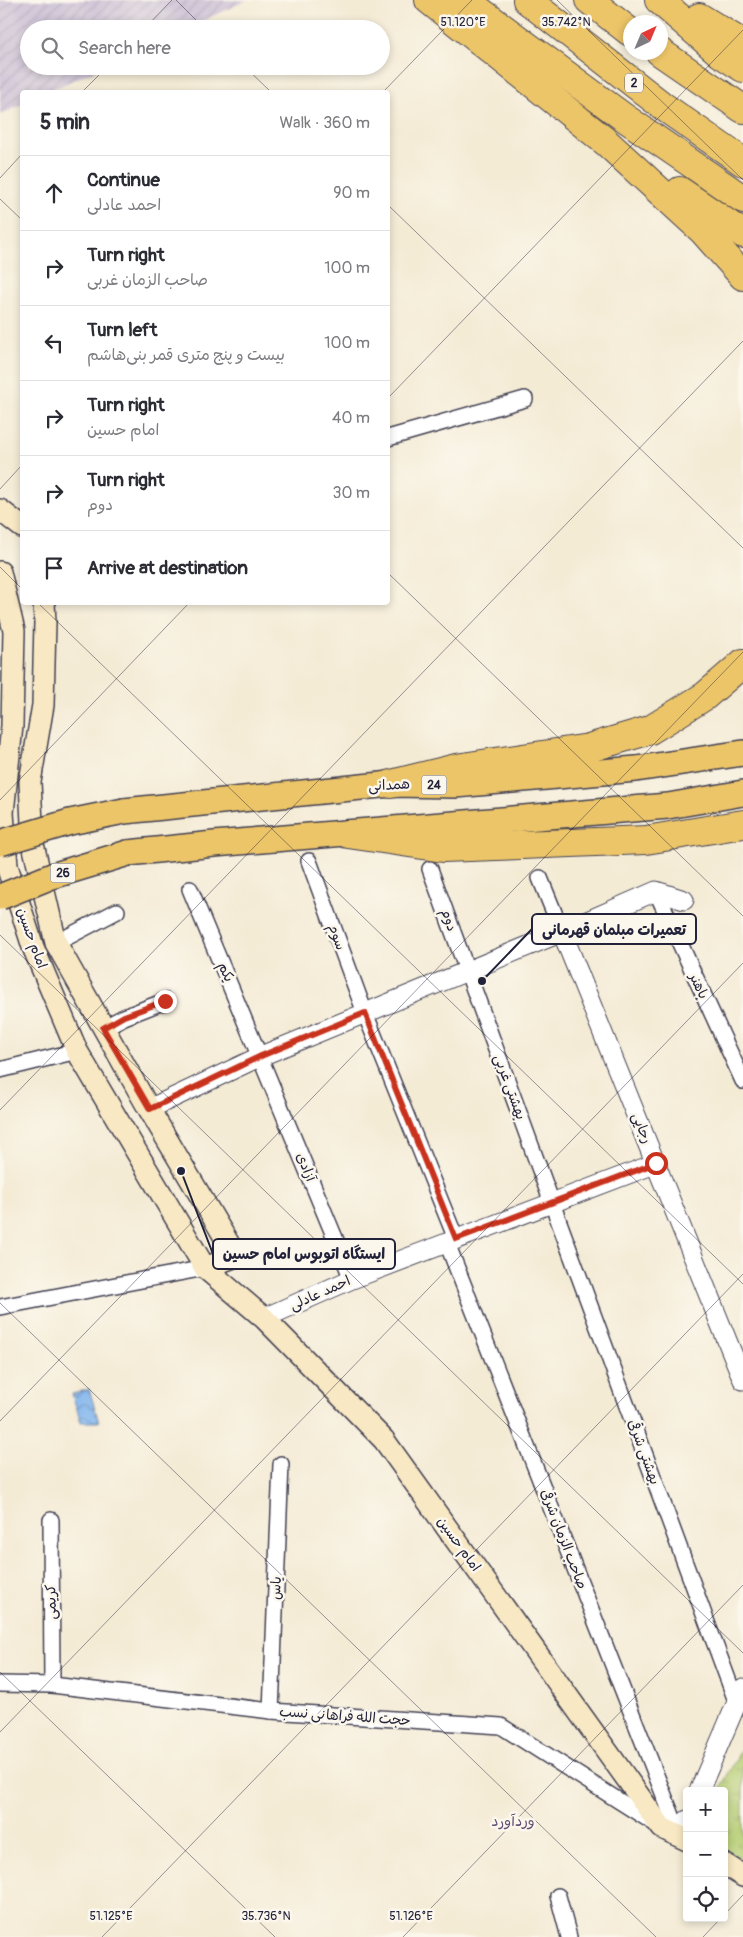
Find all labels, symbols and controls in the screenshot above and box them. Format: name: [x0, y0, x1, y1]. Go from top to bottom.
text: 51.120°E: [441, 15, 485, 30]
text: 35.742°N: [541, 15, 591, 30]
north arrow: [623, 15, 668, 60]
search box: [20, 20, 390, 75]
icon: search: [38, 34, 66, 62]
text: Search here: [78, 36, 171, 60]
road number: 2: [625, 74, 643, 92]
text: 5 min: [40, 109, 90, 136]
text: Walk · 360 m: [279, 113, 370, 133]
text: Continue: [87, 168, 160, 192]
icon: ahead: [40, 179, 68, 207]
text: 90 m: [333, 183, 370, 203]
text: احمد عادلی: [87, 195, 161, 215]
text: Turn right: [87, 243, 165, 267]
icon: right: [40, 254, 68, 282]
text: 100 m: [324, 258, 370, 278]
text: صاحب الزمان غربی: [87, 270, 208, 290]
text: Turn left: [87, 318, 157, 342]
icon: left: [40, 329, 68, 357]
text: 100 m: [324, 333, 370, 353]
text: بیست و پنج متری قمر بنی‌هاشم: [87, 345, 285, 365]
text: Turn right: [87, 393, 165, 417]
icon: right: [40, 404, 68, 432]
text: 40 m: [332, 408, 370, 428]
text: امام حسین: [87, 420, 159, 440]
text: Turn right: [87, 468, 165, 492]
icon: right: [40, 479, 68, 507]
text: 30 m: [332, 483, 370, 503]
text: دوم: [87, 495, 113, 515]
icon: arrive: [40, 554, 68, 582]
text: Arrive at destination: [87, 556, 248, 580]
street label: همدانی: [368, 775, 410, 795]
road number: 24: [422, 776, 446, 794]
road number: 26: [50, 864, 76, 882]
street label: امام حسین: [11, 905, 51, 971]
street label: دوم: [435, 906, 461, 934]
callout: تعمیرات مبلمان قهرمانی: [532, 914, 696, 944]
text: تعمیرات مبلمان قهرمانی: [542, 921, 687, 940]
street label: سوم: [322, 922, 350, 953]
street label: یکم: [212, 960, 238, 985]
street label: باهنر: [685, 970, 712, 1002]
route end: [154, 990, 177, 1013]
street label: بهشتی غربی: [490, 1052, 530, 1122]
street label: رجایی: [628, 1110, 656, 1146]
street label: آزادی: [293, 1150, 320, 1184]
route start: [645, 1152, 668, 1175]
callout: ایستگاه اتوبوس امام حسین: [213, 1239, 395, 1269]
text: ایستگاه اتوبوس امام حسین: [223, 1244, 385, 1265]
street label: احمد عادلی: [287, 1272, 353, 1314]
street label: بهشتی شرقی: [624, 1417, 664, 1487]
street label: صاحب الزمان شرقی: [537, 1487, 591, 1591]
street label: امام حسین: [432, 1513, 484, 1576]
street label: یاس: [267, 1576, 285, 1600]
street label: کریمی: [42, 1584, 60, 1620]
street label: حجت الله فراهانی نسب: [279, 1703, 411, 1729]
map controls: [683, 1787, 728, 1922]
button: +: [683, 1787, 728, 1832]
district label: وردآورد: [491, 1812, 535, 1831]
button: −: [683, 1832, 728, 1877]
button: locate: [683, 1877, 728, 1922]
text: 51.125°E: [89, 1909, 133, 1924]
text: 35.736°N: [241, 1909, 291, 1924]
text: 51.126°E: [389, 1909, 433, 1924]

